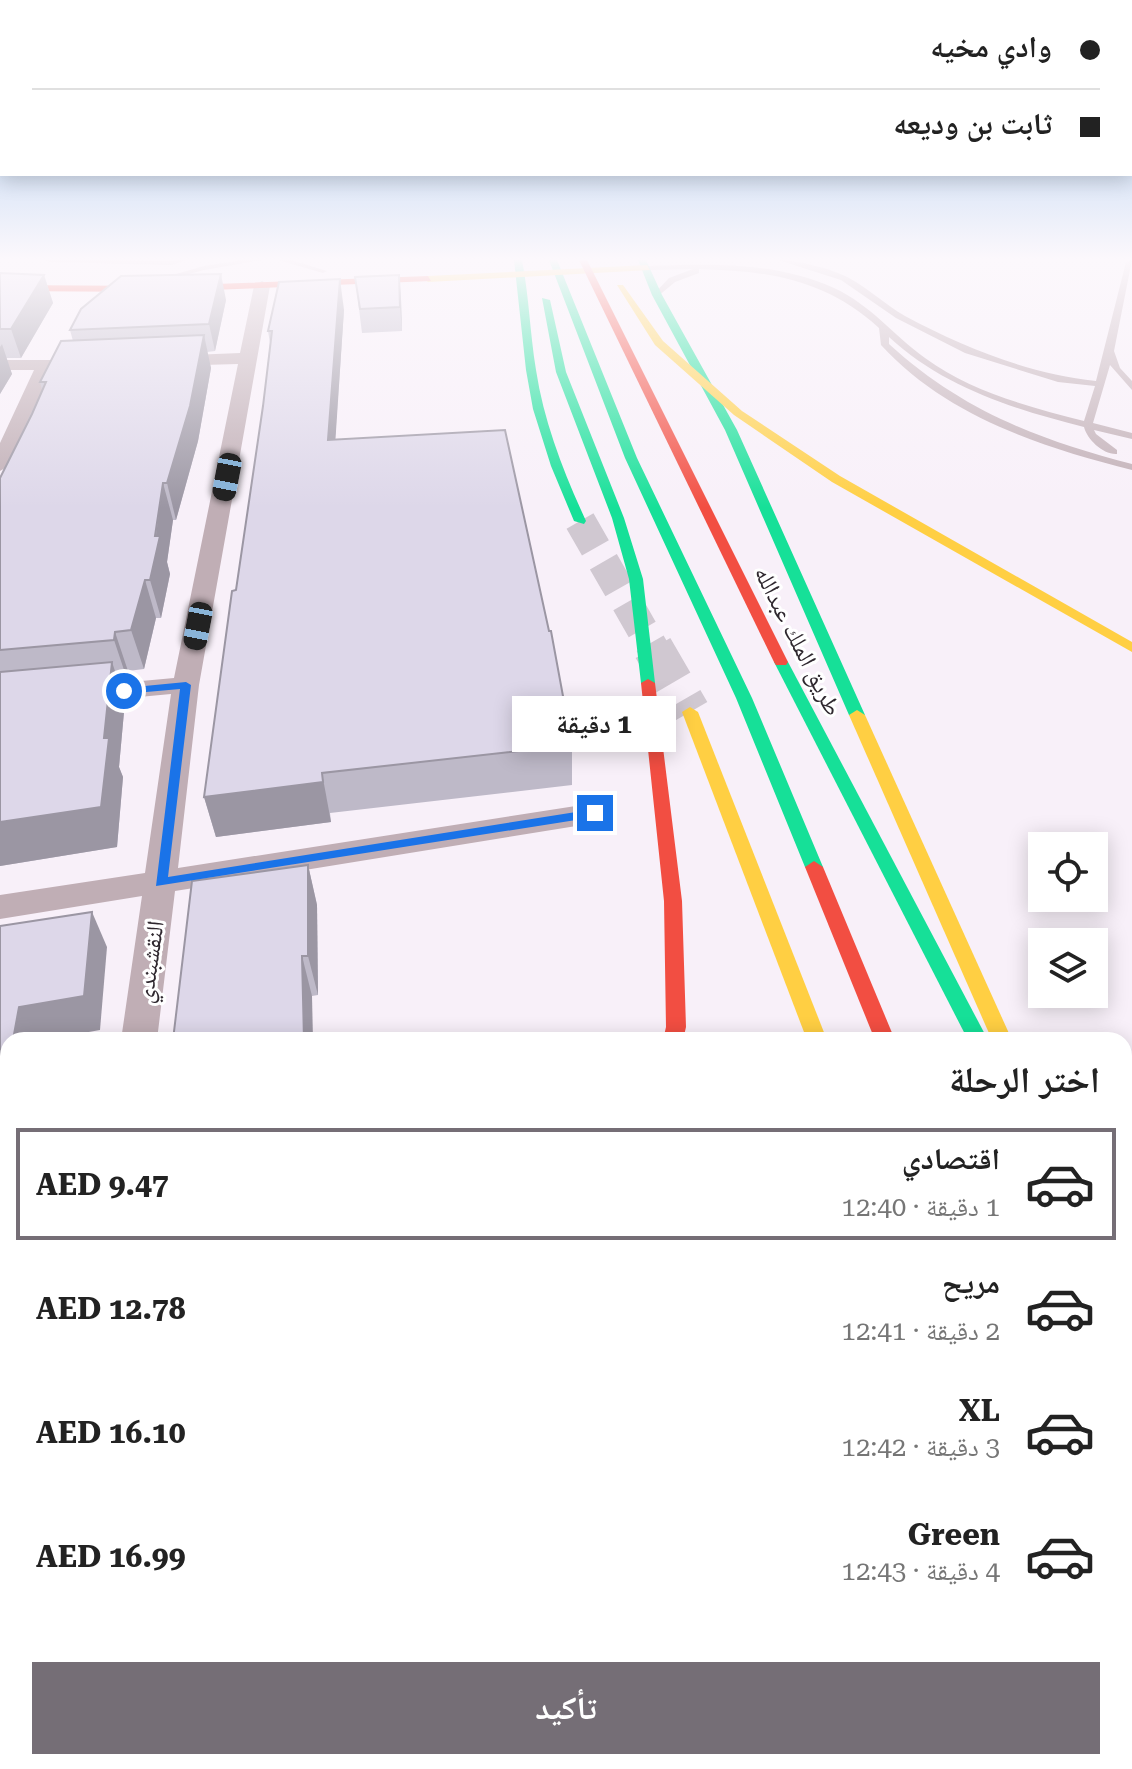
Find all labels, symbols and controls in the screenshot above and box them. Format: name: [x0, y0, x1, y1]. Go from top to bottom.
text: وادي مخيه: [930, 29, 1052, 64]
text: ثابت بن وديعه: [893, 106, 1052, 141]
car: [211, 451, 243, 503]
street label: طريق الملك عبدالله: [748, 562, 848, 720]
car: [182, 600, 214, 652]
route start: [106, 673, 142, 709]
callout: 1 دقيقة: [513, 697, 677, 753]
text: 1 دقيقة: [556, 709, 632, 739]
route end: [577, 795, 613, 831]
map controls: [1028, 832, 1108, 1008]
button: locate: [1028, 832, 1108, 912]
street label: النقشبندي: [130, 919, 175, 1006]
button: layers: [1028, 928, 1108, 1008]
text: اختر الرحلة: [949, 1059, 1100, 1101]
text: اقتصادي: [902, 1141, 1000, 1176]
icon: car: [1024, 1148, 1096, 1220]
text: AED 9.47: [36, 1167, 169, 1202]
text: 1 دقيقة · 12:40: [841, 1192, 1000, 1222]
text: مريح: [942, 1265, 1000, 1300]
icon: car: [1024, 1272, 1096, 1344]
text: AED 12.78: [36, 1291, 185, 1326]
text: 2 دقيقة · 12:41: [841, 1316, 1000, 1346]
text: XL: [959, 1393, 1000, 1428]
icon: car: [1024, 1396, 1096, 1468]
text: AED 16.10: [36, 1415, 185, 1450]
text: 3 دقيقة · 12:42: [841, 1432, 1000, 1462]
text: Green: [908, 1517, 1000, 1552]
icon: car: [1024, 1520, 1096, 1592]
text: AED 16.99: [36, 1539, 185, 1574]
text: 4 دقيقة · 12:43: [841, 1556, 1000, 1586]
button: تأكيد: [32, 1662, 1100, 1754]

